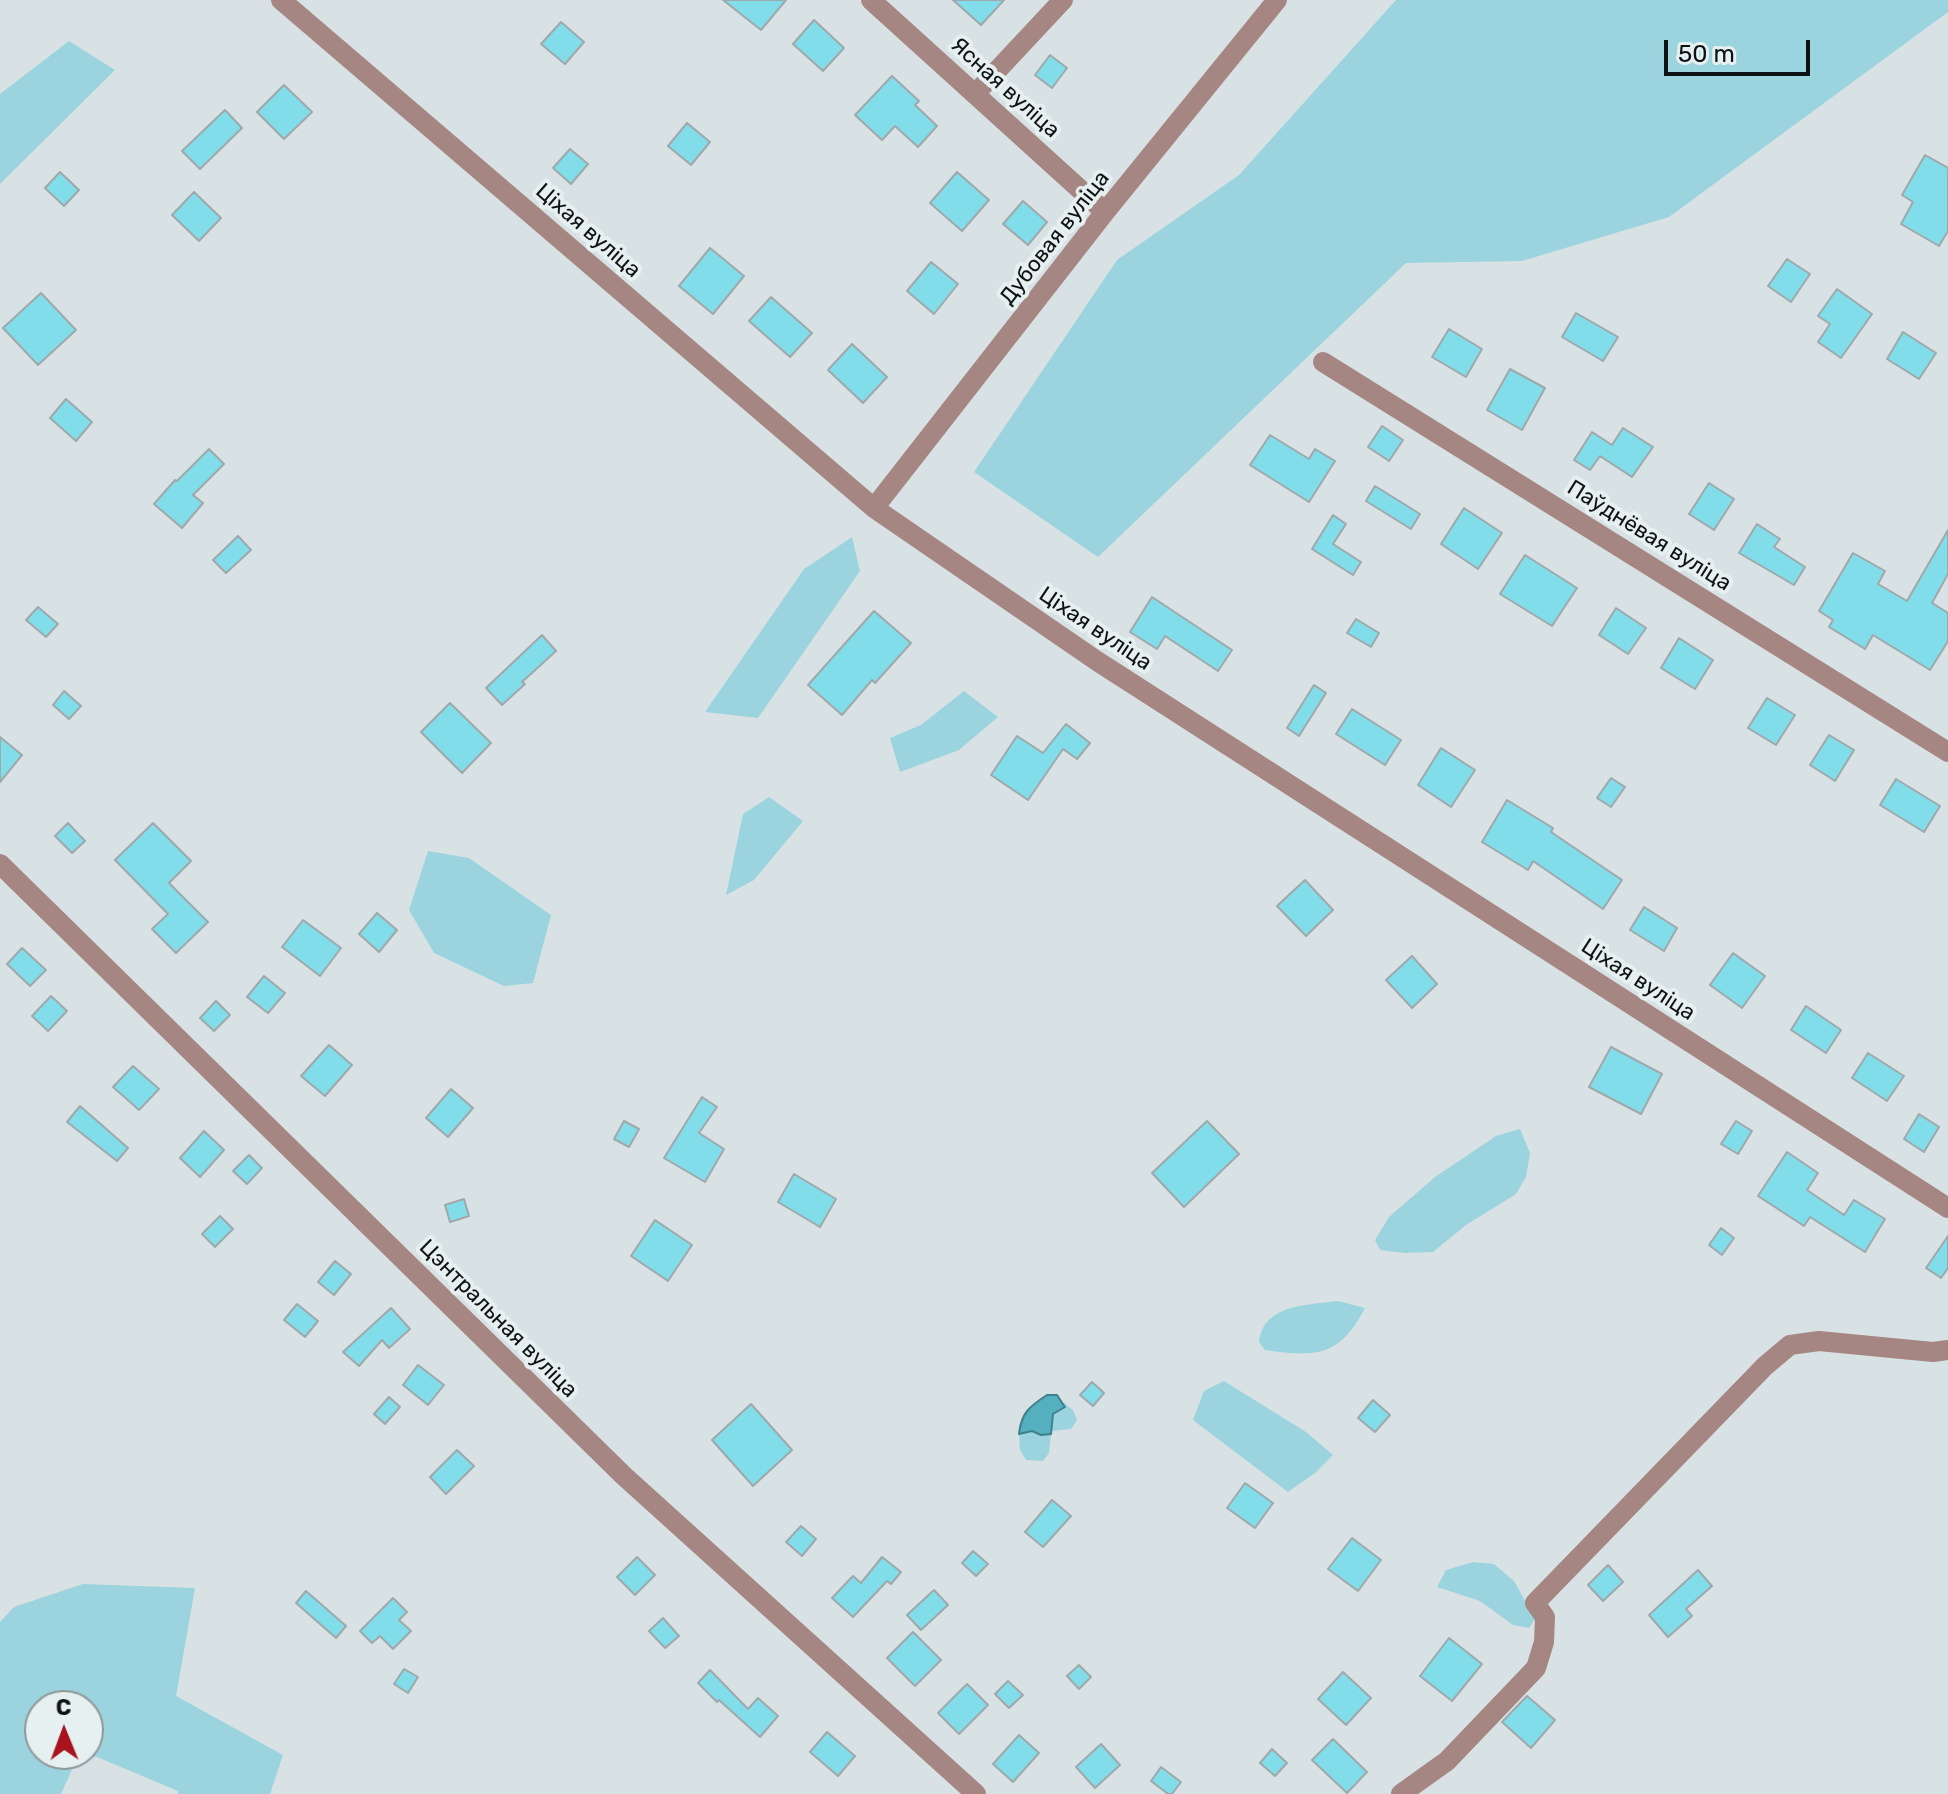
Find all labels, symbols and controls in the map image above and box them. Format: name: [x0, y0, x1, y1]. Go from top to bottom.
scale bar: [1668, 24, 1814, 74]
street label: Ясная вуліца: [945, 32, 1065, 144]
text: 50 m: [1678, 40, 1735, 68]
street label: Дубовая вуліца: [995, 166, 1115, 310]
street label: Ціхая вуліца: [530, 178, 646, 284]
street label: Паўднёвая вуліца: [1562, 475, 1736, 597]
street label: Ціхая вуліца: [1034, 582, 1156, 676]
street label: Ціхая вуліца: [1576, 933, 1700, 1027]
street label: Цэнтральная вуліца: [414, 1235, 582, 1403]
north arrow: [24, 1690, 104, 1770]
text: С: [56, 1694, 72, 1721]

